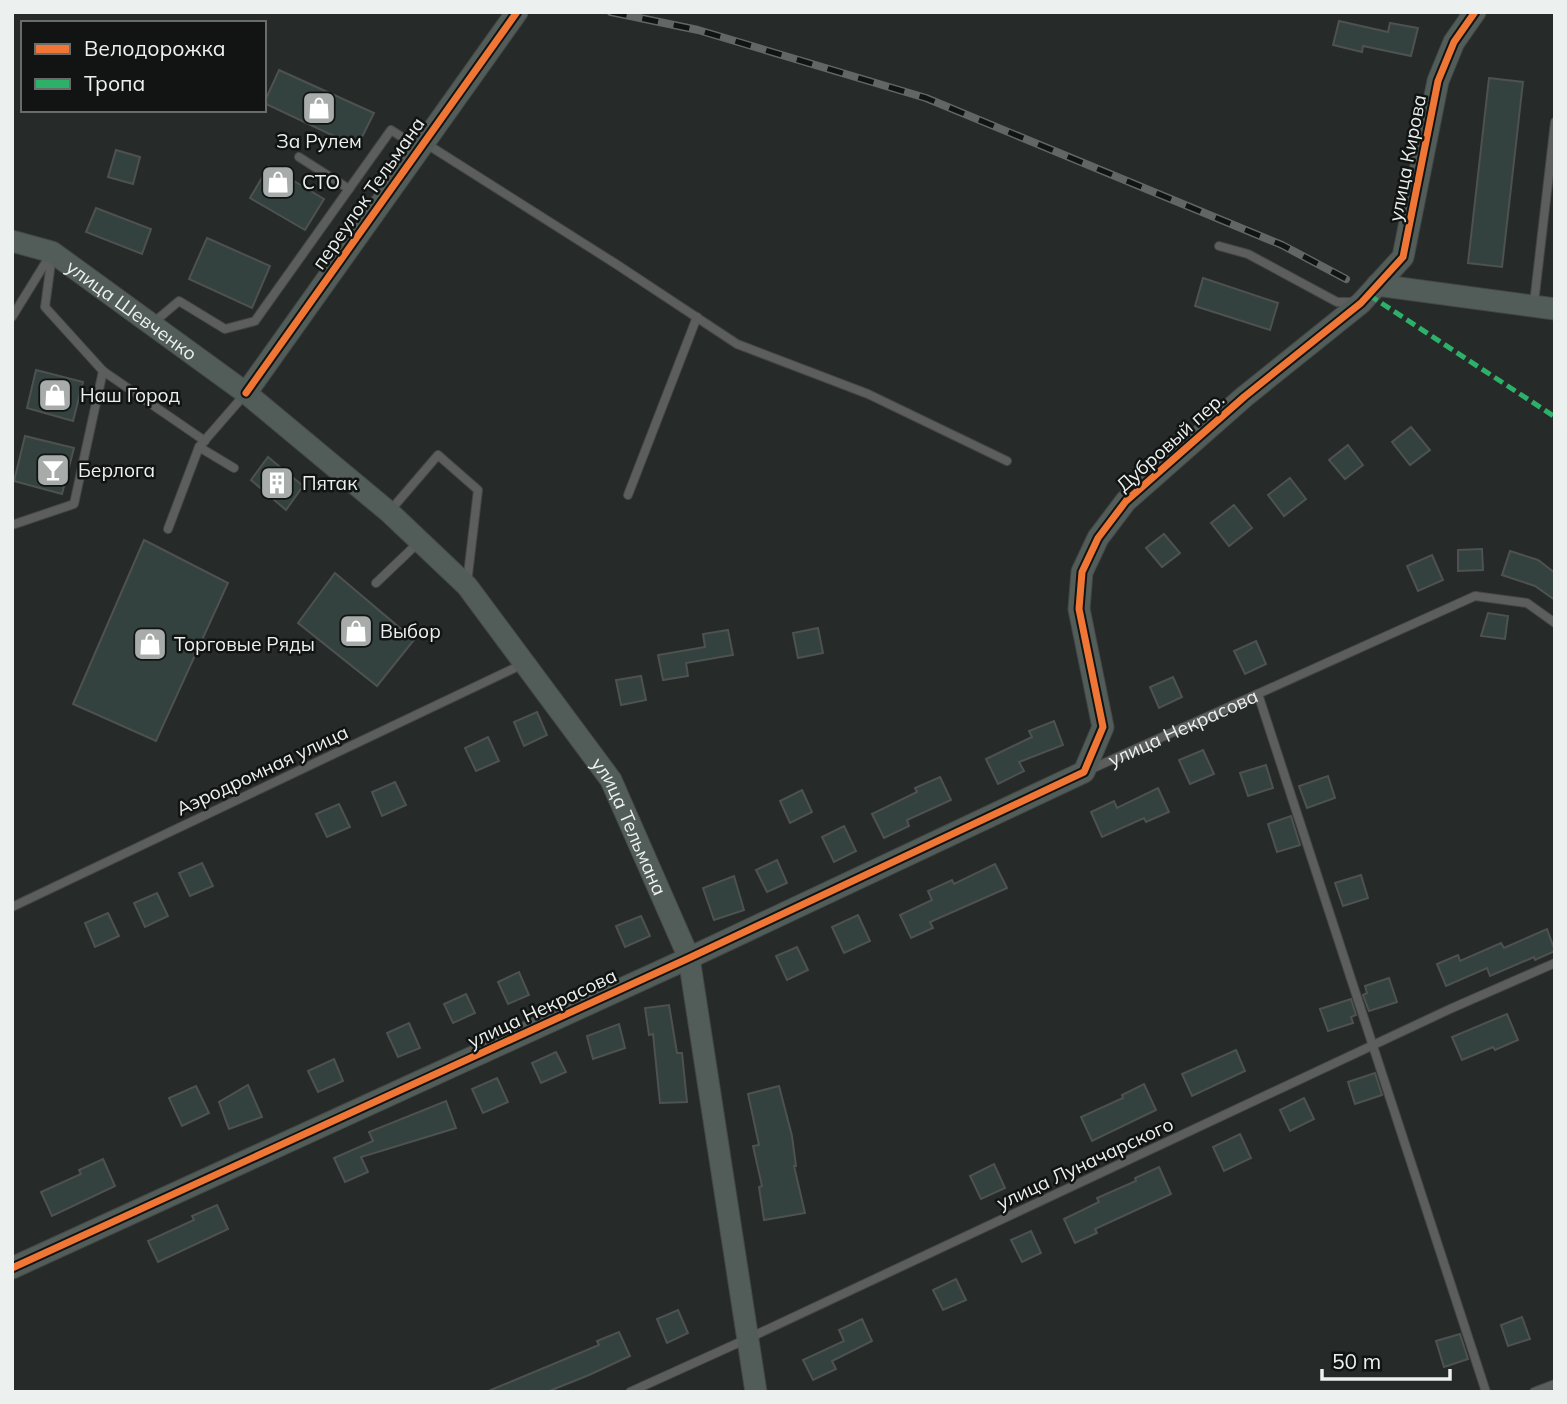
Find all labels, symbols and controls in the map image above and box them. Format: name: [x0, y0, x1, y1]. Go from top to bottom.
legend: [21, 21, 266, 112]
text: Велодорожка: [84, 35, 226, 61]
text: Тропа: [84, 70, 145, 96]
shop icon: За Рулем: [300, 89, 338, 127]
street label: улица Кирова: [1383, 92, 1431, 224]
street label: переулок Тельмана: [306, 112, 430, 274]
place label: За Рулем: [276, 129, 362, 153]
shop icon: СТО: [259, 163, 297, 201]
place label: СТО: [302, 170, 340, 194]
street label: улица Шевченко: [62, 254, 202, 365]
shop icon: Наш Город: [36, 376, 74, 414]
place label: Наш Город: [80, 383, 181, 407]
street label: Дубровый пер.: [1111, 387, 1229, 497]
bar icon: Берлога: [34, 451, 72, 489]
place label: Берлога: [78, 458, 155, 482]
building icon: Пятак: [258, 464, 296, 502]
place label: Пятак: [302, 471, 358, 495]
shop icon: Выбор: [337, 612, 375, 650]
place label: Выбор: [380, 619, 441, 643]
shop icon: Торговые Ряды: [131, 625, 169, 663]
place label: Торговые Ряды: [174, 632, 315, 656]
street label: улица Некрасова: [1104, 683, 1262, 772]
street label: Аэродромная улица: [172, 720, 352, 820]
street label: улица Тельмана: [586, 752, 672, 899]
street label: улица Некрасова: [464, 963, 620, 1053]
street label: улица Луначарского: [993, 1111, 1177, 1215]
scale bar: [1322, 1338, 1450, 1382]
text: 50 m: [1332, 1348, 1381, 1374]

